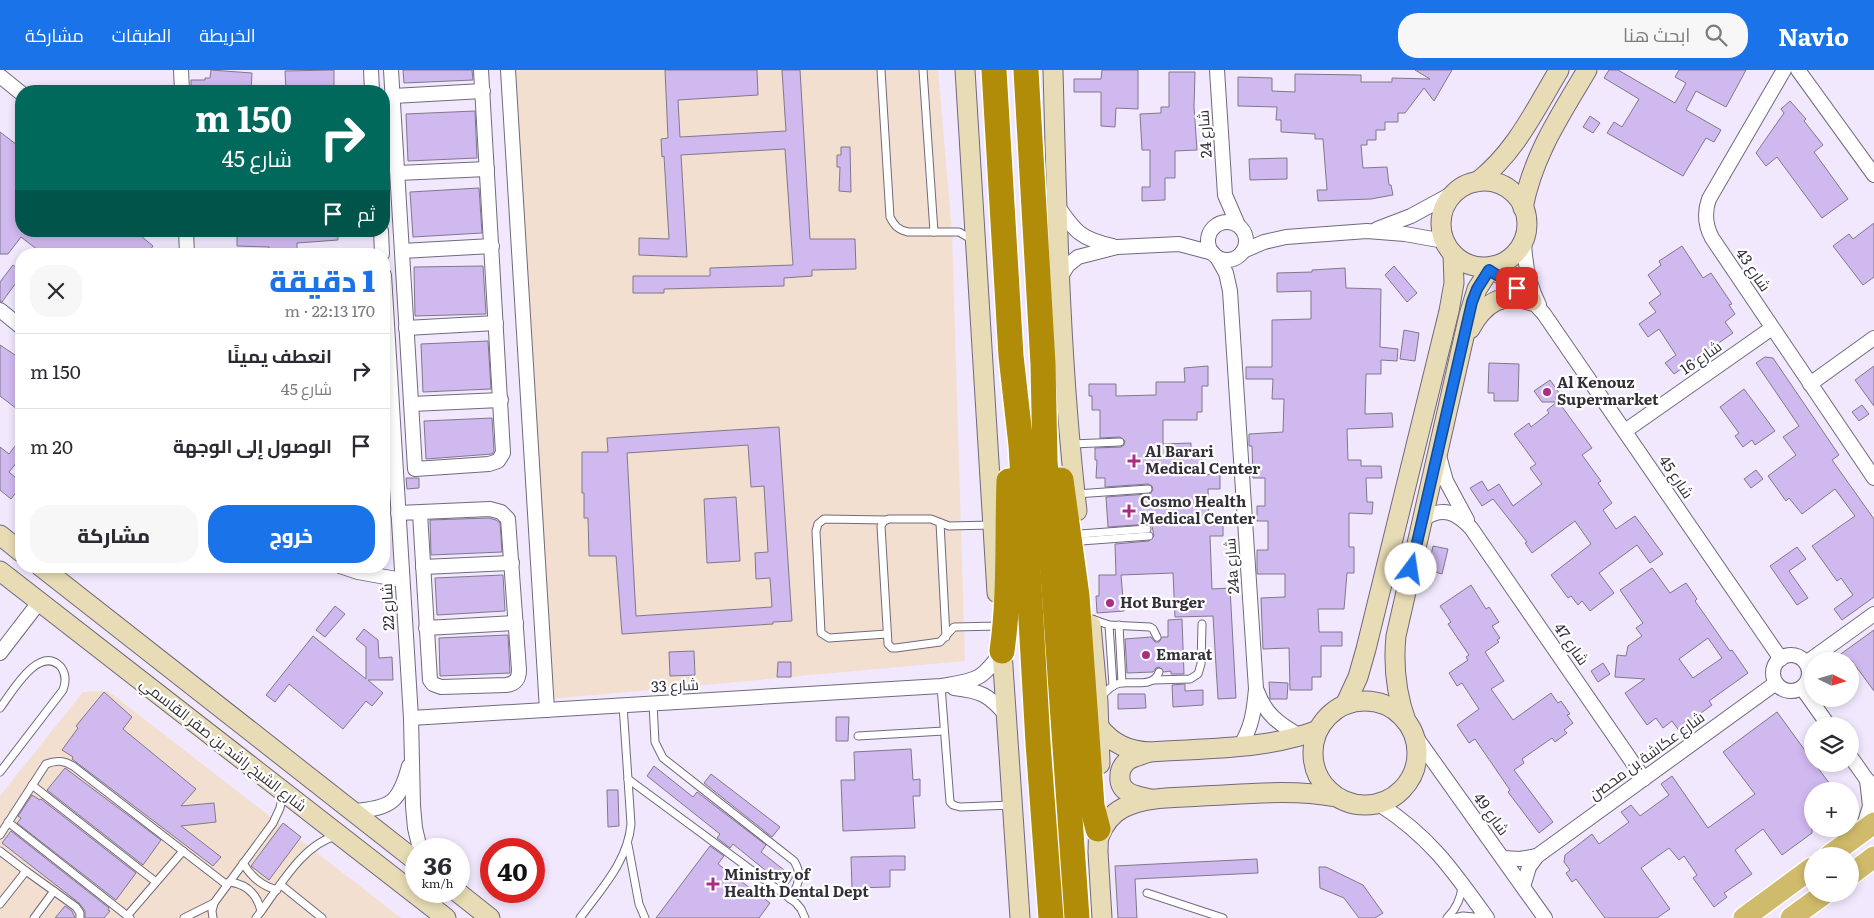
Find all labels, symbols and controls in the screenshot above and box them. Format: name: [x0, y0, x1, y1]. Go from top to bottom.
search box: [1398, 13, 1748, 58]
text: Navio: [1778, 18, 1849, 53]
text: ابحث هنا: [1623, 20, 1690, 48]
text: مشاركة: [25, 21, 84, 48]
text: الطبقات: [112, 21, 171, 48]
text: الخريطة: [199, 21, 256, 48]
icon: search: [1702, 21, 1730, 49]
text: 150 m: [195, 91, 292, 143]
icon: right: [310, 105, 375, 170]
street label: شارع 24: [1190, 109, 1218, 159]
text: شارع 45: [222, 141, 292, 174]
text: ثم: [357, 199, 375, 227]
icon: arrive: [319, 200, 347, 228]
street label: شارع 43: [1730, 243, 1777, 296]
text: 1 دقيقة: [269, 257, 375, 301]
button: close: [30, 265, 82, 317]
pin: [1496, 267, 1538, 309]
icon: arrive: [1503, 274, 1531, 302]
text: 170 m · 22:13: [284, 298, 375, 322]
street label: شارع 16: [1675, 334, 1726, 380]
text: انعطف يمينًا: [227, 341, 332, 369]
text: 150 m: [30, 357, 81, 385]
icon: right: [347, 357, 375, 385]
place label: Al Kenouz Supermarket: [1557, 370, 1659, 410]
text: شارع 45: [281, 376, 332, 400]
marker: Al Kenouz Supermarket: [1541, 386, 1553, 398]
text: الوصول إلى الوجهة: [173, 431, 332, 459]
text: 20 m: [30, 432, 73, 460]
icon: arrive: [347, 432, 375, 460]
place label: Al Barari Medical Center: [1145, 439, 1260, 479]
street label: شارع 45: [1653, 450, 1700, 503]
marker: Al Barari Medical Center: [1127, 454, 1141, 468]
place label: Cosmo Health Medical Center: [1140, 489, 1255, 529]
marker: Cosmo Health Medical Center: [1122, 504, 1136, 518]
button: مشاركة: [30, 505, 198, 563]
button: خروج: [208, 505, 375, 563]
street label: 24a شارع: [1217, 537, 1245, 595]
position arrow: [1384, 542, 1436, 594]
street label: شارع 22: [374, 583, 400, 631]
place label: Hot Burger: [1120, 590, 1205, 613]
marker: Hot Burger: [1104, 597, 1116, 609]
street label: شارع 47: [1548, 617, 1595, 670]
place label: Emarat: [1156, 642, 1213, 665]
marker: Emarat: [1140, 649, 1152, 661]
north arrow: [1804, 652, 1859, 708]
map controls: [1804, 652, 1859, 902]
street label: شارع الشيخ راشد بن صقر القاسمي: [134, 671, 312, 818]
street label: شارع 33: [650, 672, 699, 698]
street label: شارع عكاشة بن محصن: [1583, 705, 1709, 806]
button: layers: [1804, 717, 1859, 772]
button: +: [1804, 782, 1859, 837]
street label: شارع 49: [1468, 787, 1516, 840]
speed limit sign: 40: [480, 838, 545, 903]
text: 36: [423, 846, 452, 883]
button: −: [1804, 847, 1859, 902]
place label: Ministry of Health Dental Dept: [724, 862, 869, 902]
text: km/h: [422, 874, 453, 892]
marker: Ministry of Health Dental Dept: [706, 877, 720, 891]

